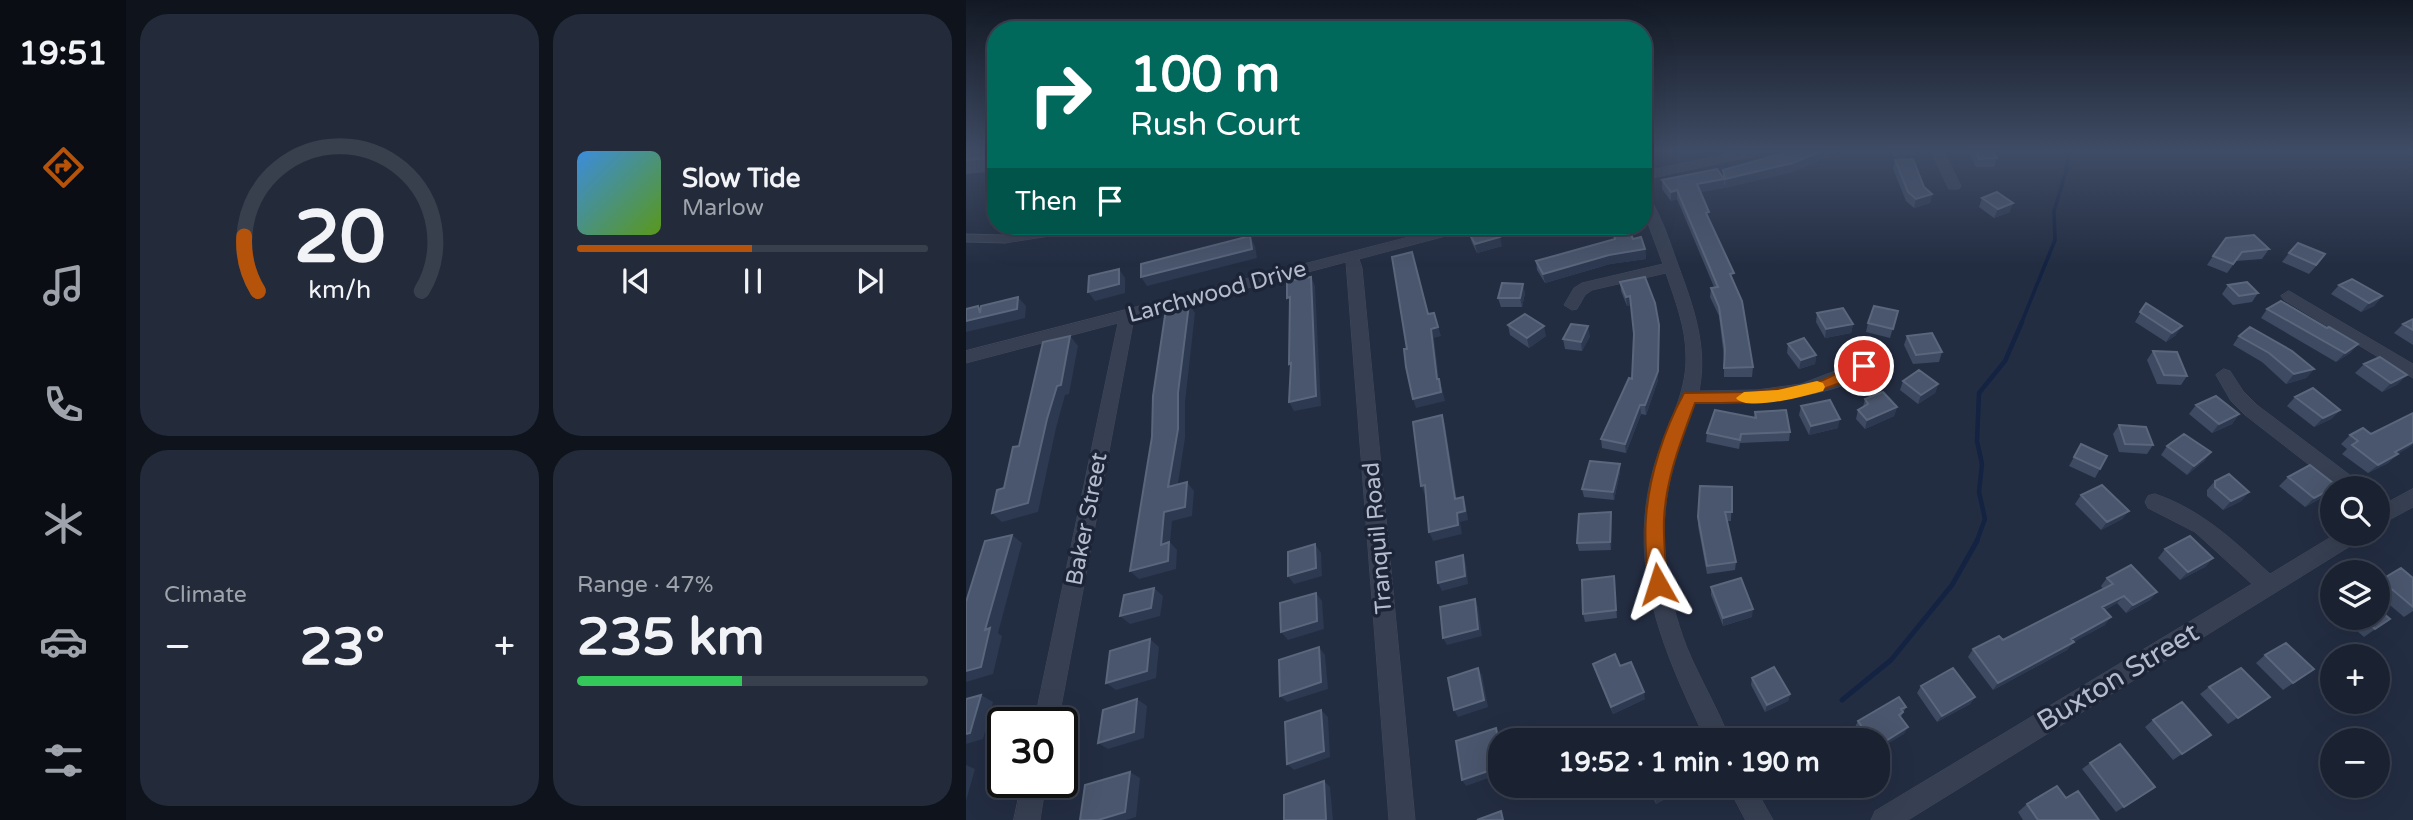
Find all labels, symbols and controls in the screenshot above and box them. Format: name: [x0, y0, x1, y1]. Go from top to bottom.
text: 19:51: [19, 35, 107, 73]
text: 100 m: [1130, 46, 1280, 105]
icon: right: [1015, 49, 1106, 140]
text: Rush Court: [1130, 106, 1301, 144]
icon: directions: [39, 143, 88, 192]
text: Slow Tide: [682, 163, 800, 194]
icon: arrive: [1091, 182, 1129, 220]
text: Then: [1015, 186, 1077, 217]
text: Marlow: [682, 194, 764, 222]
text: 20: [294, 195, 385, 283]
street label: Larchwood Drive: [1125, 255, 1309, 329]
icon: music: [39, 261, 88, 310]
icon: previous: [617, 262, 655, 300]
icon: pause: [734, 262, 772, 300]
icon: next: [851, 262, 889, 300]
text: km/h: [308, 275, 371, 305]
pin: [1834, 336, 1894, 396]
icon: arrive: [1845, 347, 1883, 385]
icon: phone: [39, 380, 88, 429]
street label: Baker Street: [1060, 450, 1114, 588]
street label: Tranquil Road: [1357, 461, 1399, 615]
map controls: [2320, 476, 2390, 798]
button: search: [2320, 476, 2390, 546]
icon: climate: [39, 499, 88, 548]
position arrow: [1621, 547, 1695, 621]
button: layers: [2320, 560, 2390, 630]
text: Range · 47%: [577, 571, 713, 599]
text: Climate: [164, 581, 247, 609]
text: 235 km: [577, 606, 765, 669]
street label: Buxton Street: [2031, 615, 2205, 739]
text: 23°: [300, 616, 385, 679]
icon: car: [39, 617, 88, 666]
text: −: [164, 624, 191, 670]
text: +: [494, 624, 515, 670]
button: +: [2320, 644, 2390, 714]
speed limit sign: 30: [987, 707, 1078, 798]
button: −: [2320, 728, 2390, 798]
icon: filters: [39, 736, 88, 785]
text: 19:52 · 1 min · 190 m: [1558, 747, 1820, 778]

